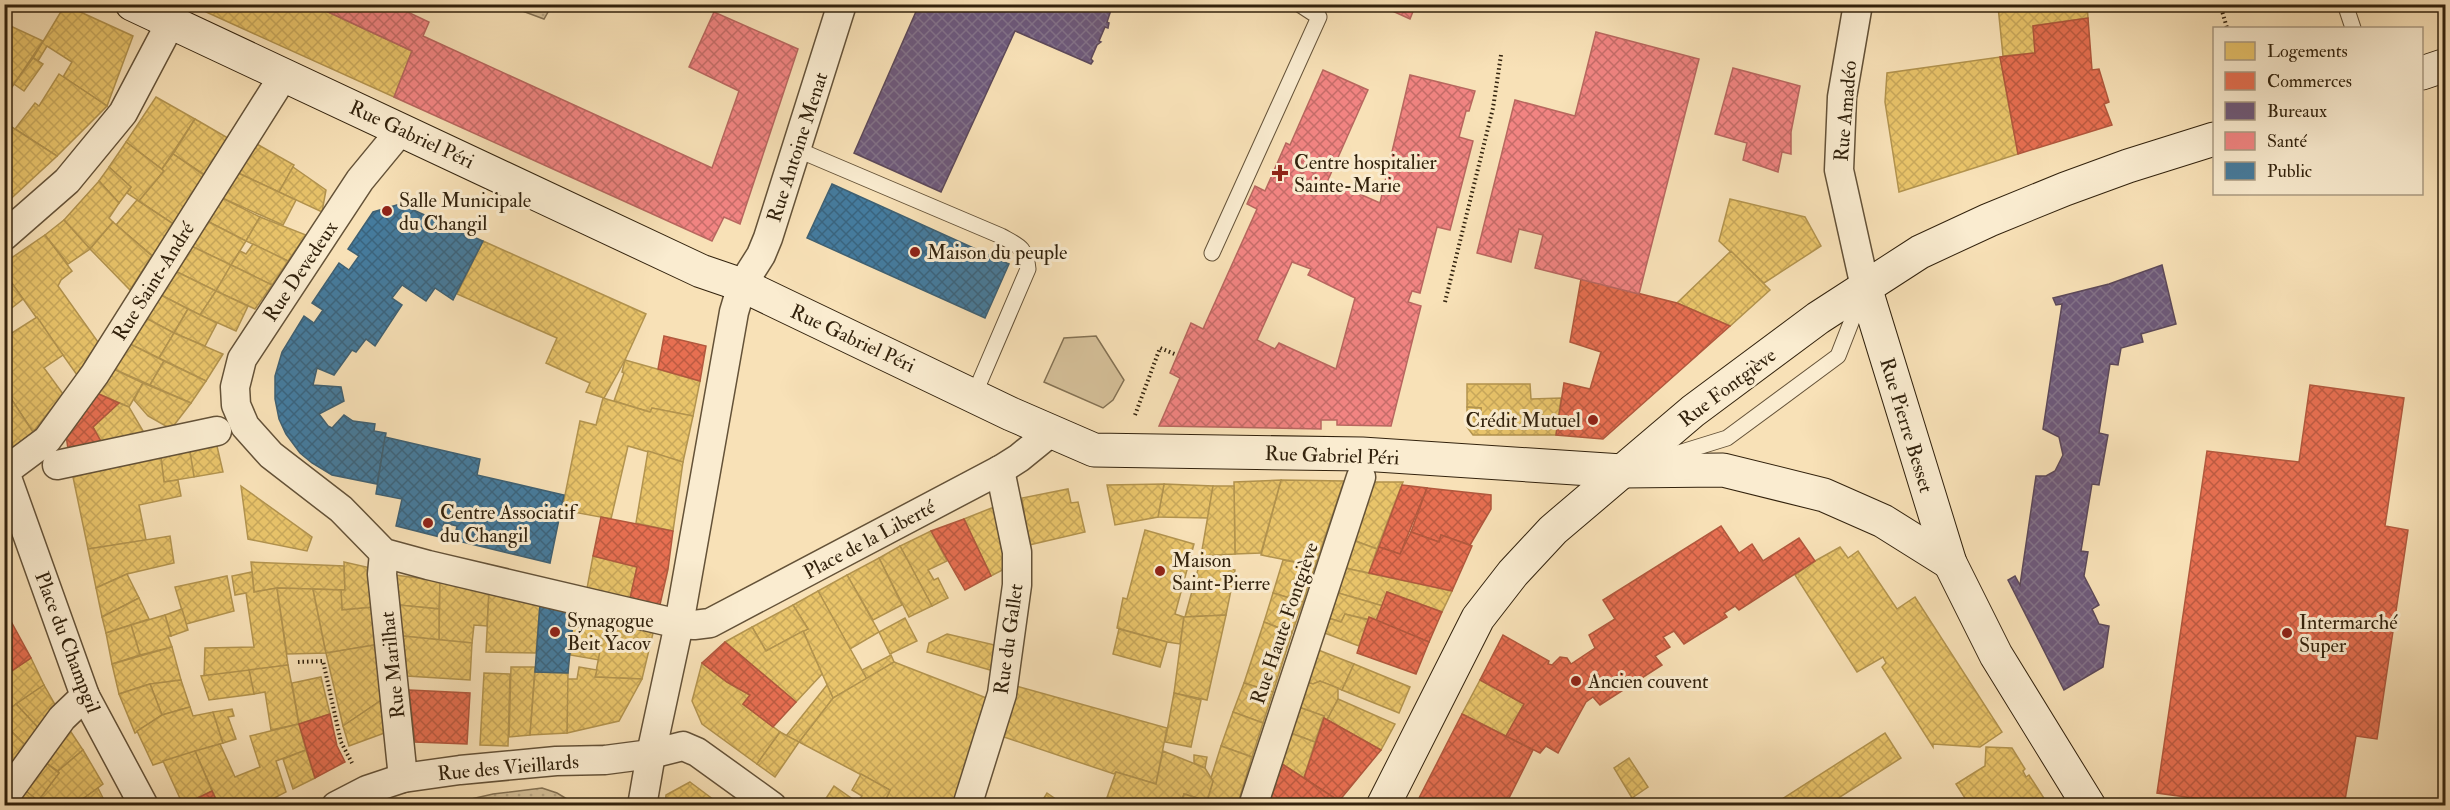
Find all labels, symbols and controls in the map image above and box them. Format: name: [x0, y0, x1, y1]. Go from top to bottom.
legend: [2213, 27, 2423, 195]
text: Logements: [2267, 40, 2348, 63]
street label: Rue Amadéo: [1829, 59, 1862, 163]
street label: Rue Antoine Menat: [761, 68, 834, 225]
text: Commerces: [2267, 70, 2352, 93]
street label: Rue Gabriel Péri: [346, 95, 478, 174]
text: Bureaux: [2267, 100, 2327, 123]
text: Santé: [2267, 130, 2307, 153]
place label: Centre hospitalier Sainte-Marie: [1294, 150, 1437, 198]
text: Public: [2267, 160, 2312, 183]
marker: Centre hospitalier Sainte-Marie: [1271, 164, 1289, 182]
place label: Salle Municipale du Changil: [399, 188, 531, 236]
marker: Salle Municipale du Changil: [380, 204, 394, 218]
street label: Rue Devedeux: [258, 216, 343, 326]
street label: Rue Saint-André: [107, 217, 200, 345]
place label: Maison du peuple: [927, 240, 1067, 266]
marker: Maison du peuple: [908, 245, 922, 259]
street label: Rue Gabriel Péri: [787, 299, 919, 378]
street label: Rue Fontgiève: [1674, 343, 1781, 432]
street label: Rue Pierre Besset: [1874, 355, 1939, 496]
place label: Crédit Mutuel: [1465, 408, 1581, 433]
marker: Crédit Mutuel: [1586, 413, 1600, 427]
street label: Rue Gabriel Péri: [1264, 441, 1400, 470]
street label: Place de la Liberté: [799, 494, 940, 585]
place label: Centre Associatif du Changil: [440, 500, 579, 548]
marker: Centre Associatif du Changil: [421, 516, 435, 530]
street label: Rue Haute Fontgiève: [1245, 539, 1324, 707]
place label: Maison Saint-Pierre: [1172, 548, 1270, 596]
marker: Maison Saint-Pierre: [1153, 564, 1167, 578]
street label: Place du Champgil: [28, 568, 106, 717]
street label: Rue du Gallet: [988, 582, 1029, 696]
place label: Synagogue Beit Yacov: [567, 608, 654, 656]
street label: Rue Marilhat: [374, 610, 411, 720]
place label: Intermarché Super: [2299, 610, 2398, 659]
marker: Synagogue Beit Yacov: [548, 625, 562, 639]
marker: Intermarché Super: [2280, 626, 2294, 640]
place label: Ancien couvent: [1587, 669, 1709, 694]
marker: Ancien couvent: [1569, 674, 1583, 688]
street label: Rue des Vieillards: [436, 749, 580, 786]

